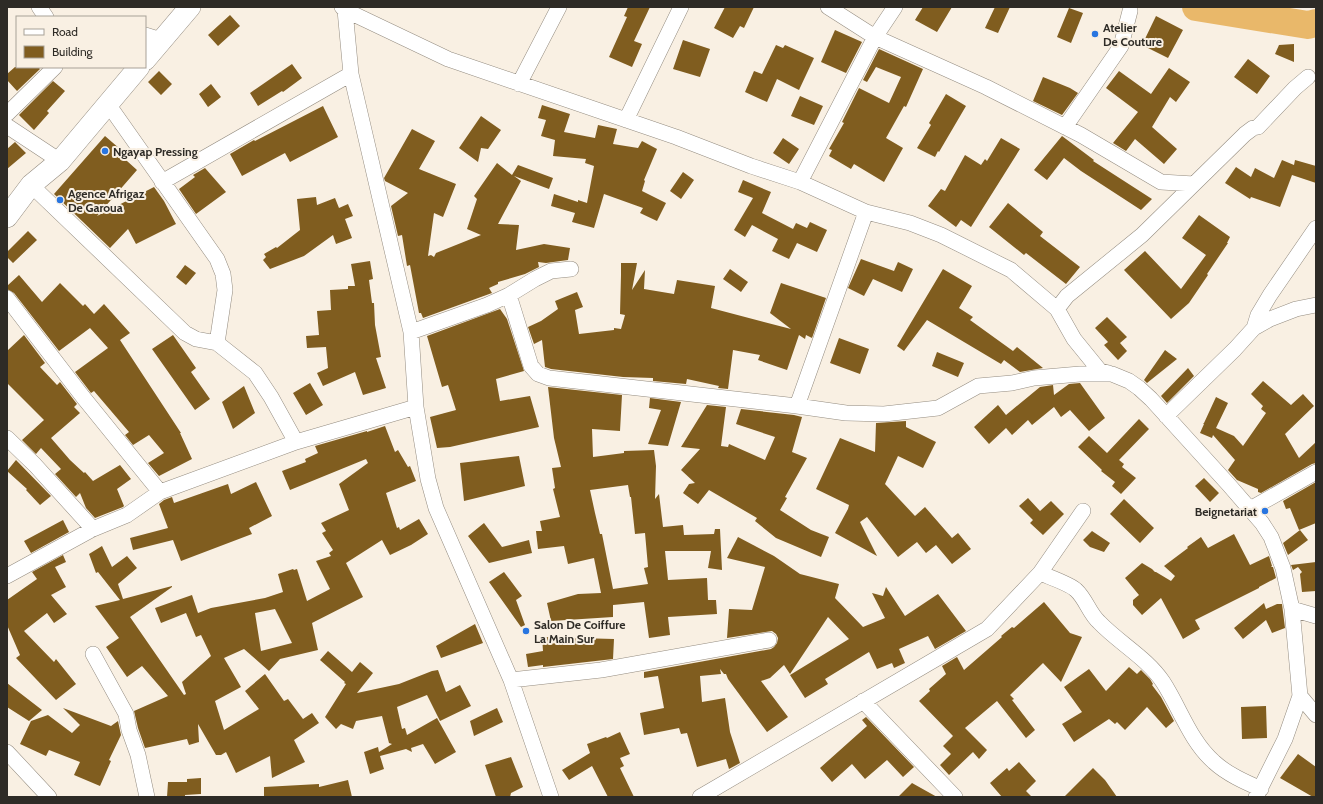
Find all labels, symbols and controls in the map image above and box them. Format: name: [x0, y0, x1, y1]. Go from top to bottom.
legend: [16, 16, 146, 68]
place label: Atelier De Couture: [1103, 20, 1162, 49]
text: Road: [52, 24, 78, 39]
marker: Atelier De Couture: [1090, 29, 1100, 39]
text: Building: [52, 44, 94, 59]
place label: Ngayap Pressing: [113, 144, 198, 159]
marker: Ngayap Pressing: [100, 146, 110, 156]
place label: Agence Afrigaz De Garoua: [68, 186, 145, 215]
marker: Agence Afrigaz De Garoua: [55, 195, 65, 205]
place label: Beignetariat: [1195, 504, 1257, 519]
marker: Beignetariat: [1260, 506, 1270, 516]
place label: Salon De Coiffure La Main Sur: [534, 617, 625, 646]
marker: Salon De Coiffure La Main Sur: [521, 626, 531, 636]

